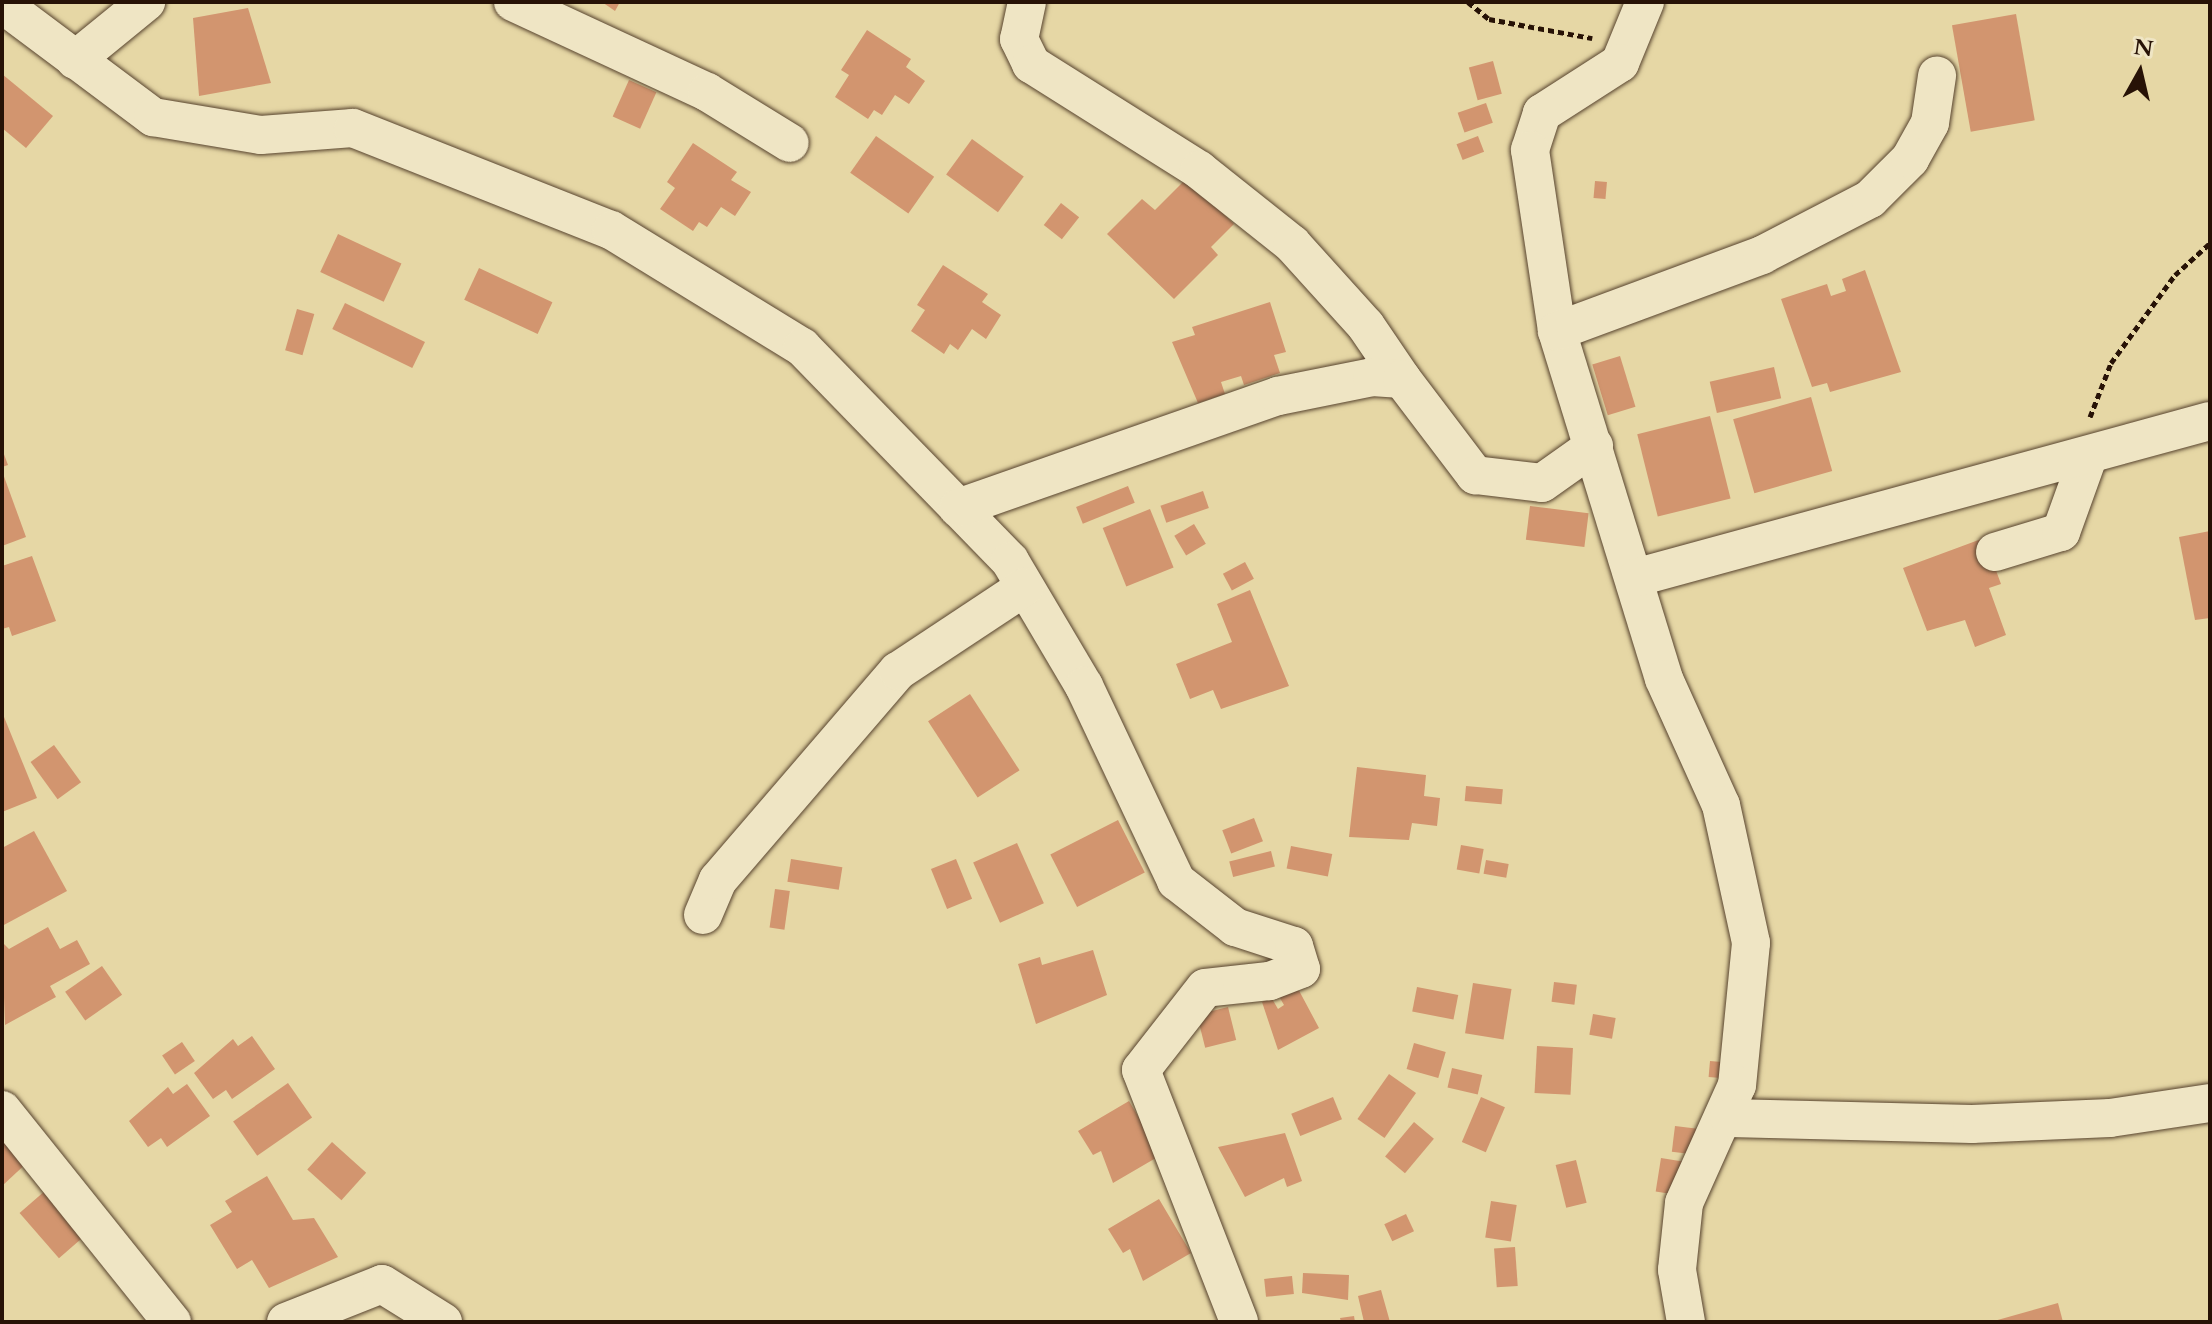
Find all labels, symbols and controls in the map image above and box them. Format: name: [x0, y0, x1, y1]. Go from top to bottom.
north arrow: [2100, 32, 2180, 112]
text: N: [2132, 32, 2155, 64]

